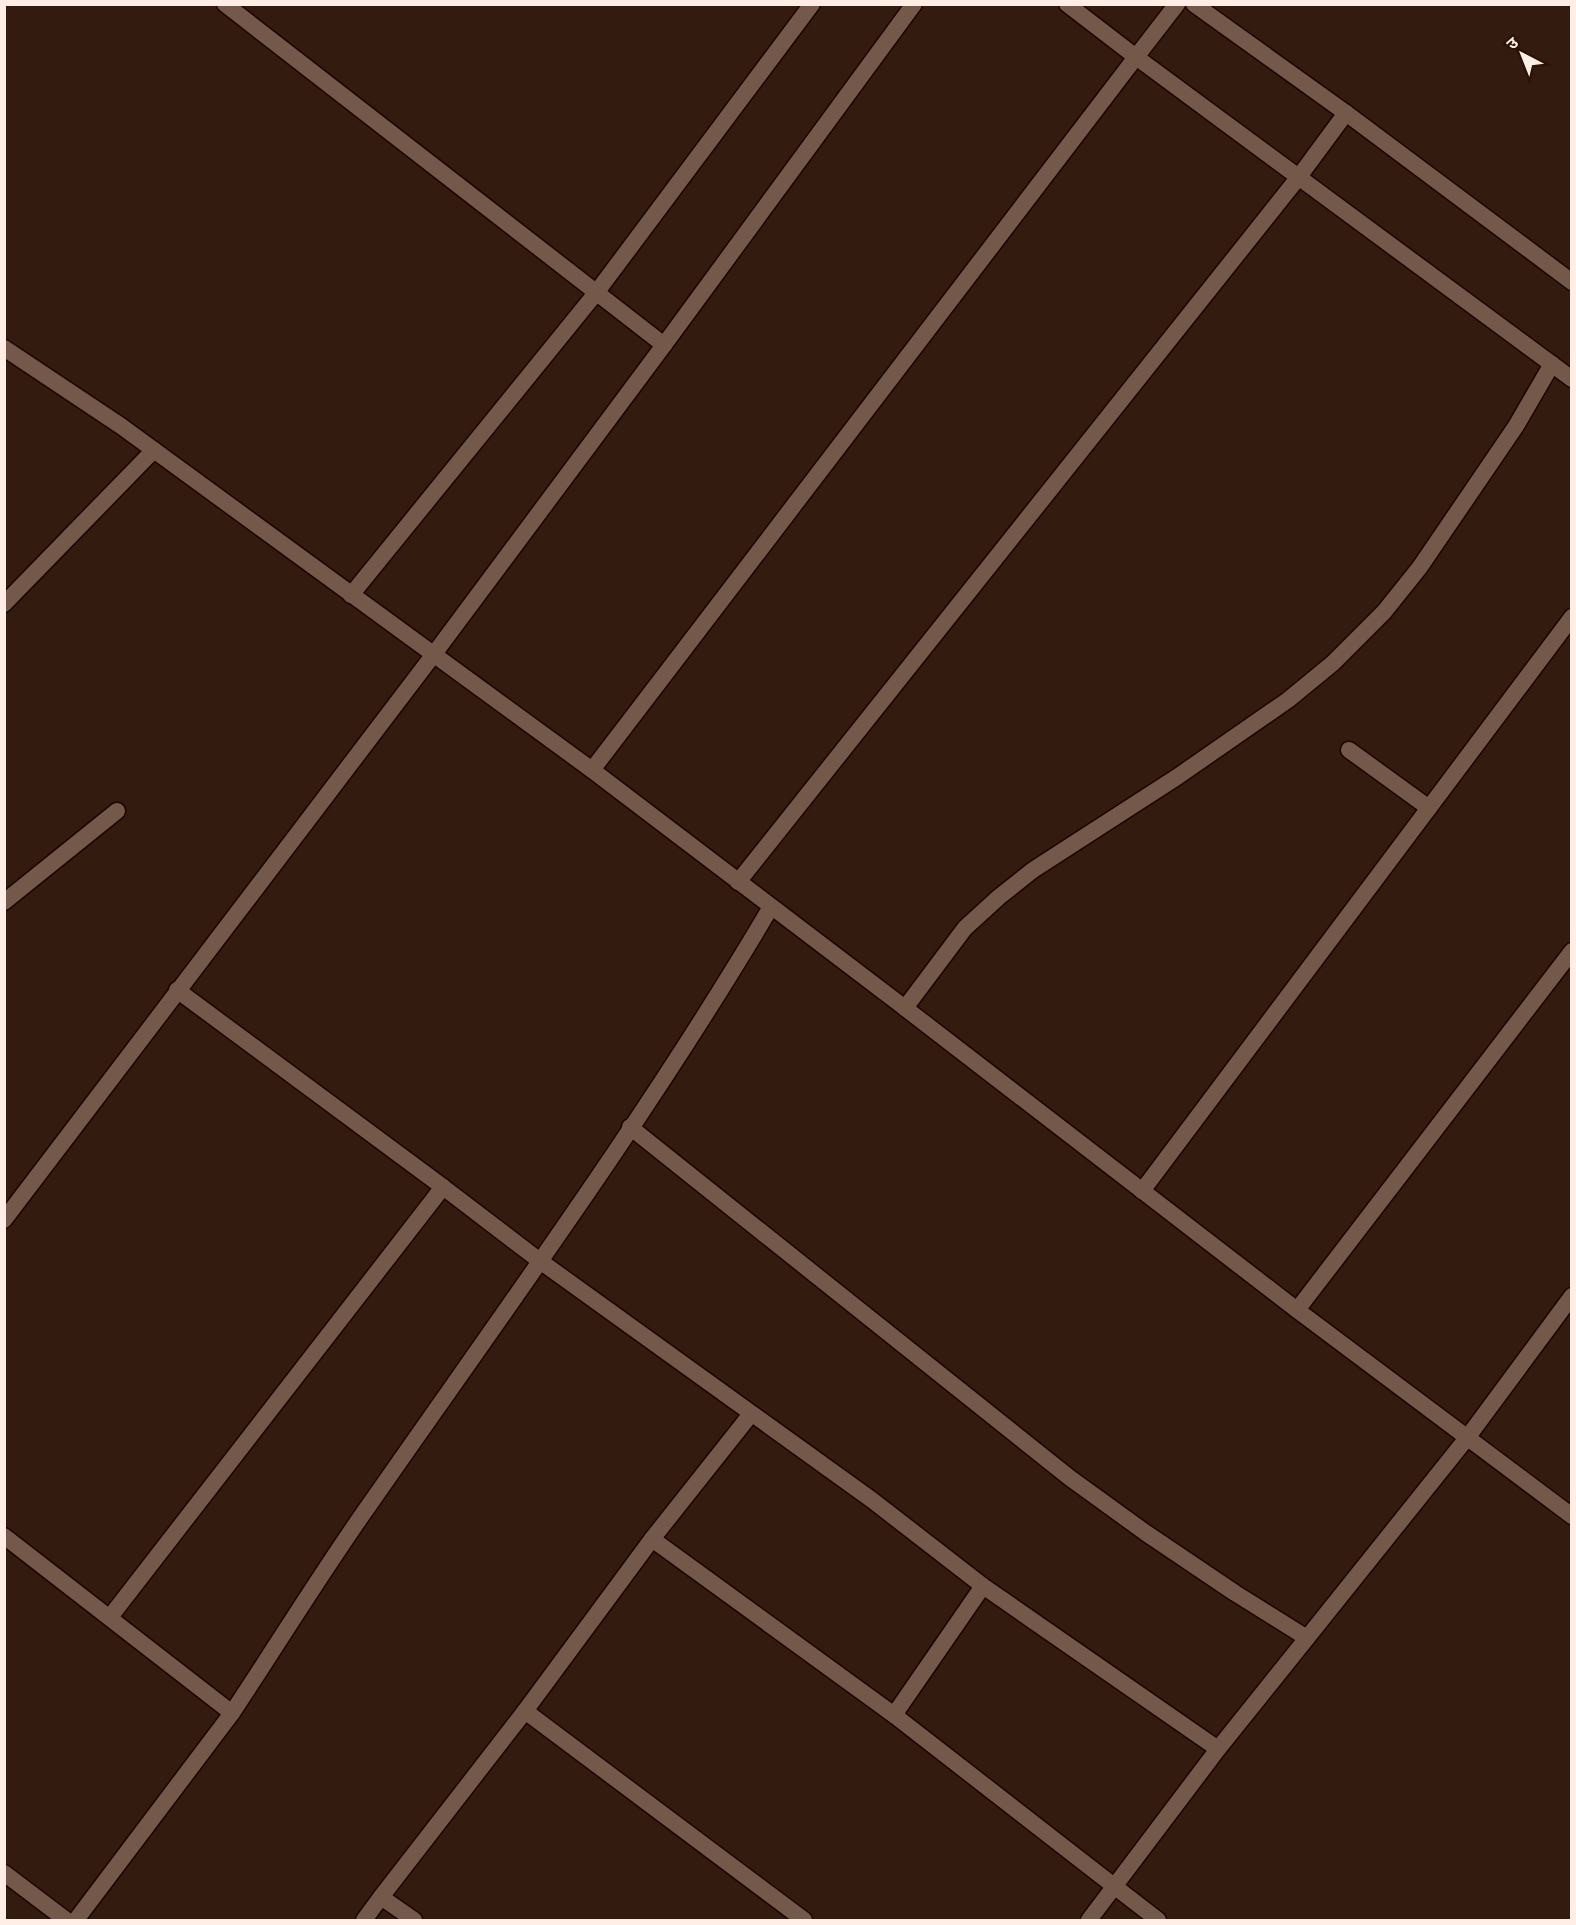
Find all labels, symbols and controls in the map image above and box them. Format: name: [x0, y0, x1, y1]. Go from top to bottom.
north arrow: [1492, 24, 1552, 84]
text: उ: [1502, 32, 1522, 53]

